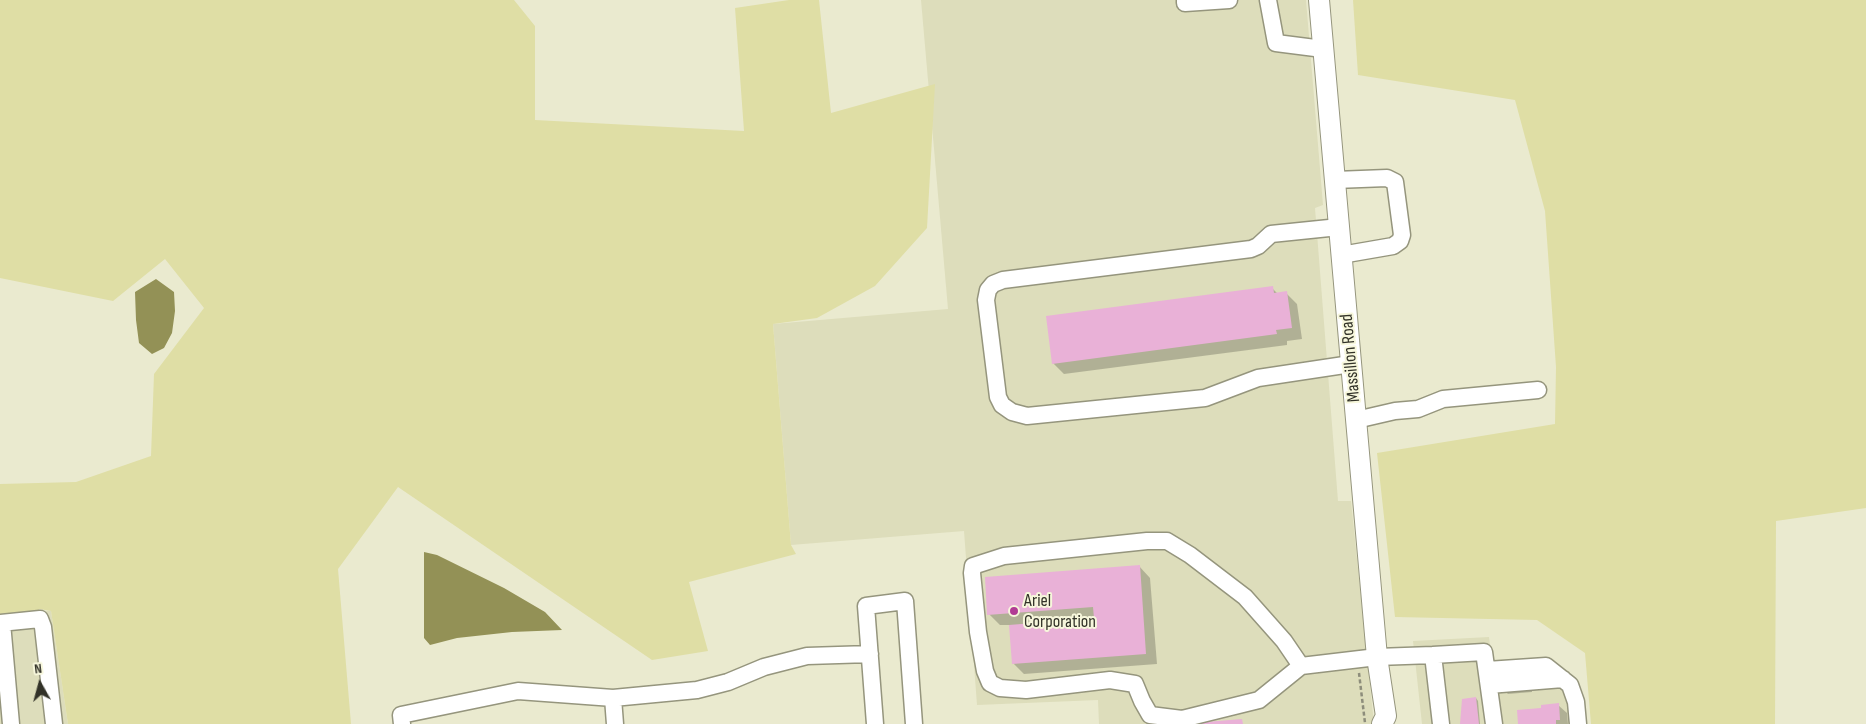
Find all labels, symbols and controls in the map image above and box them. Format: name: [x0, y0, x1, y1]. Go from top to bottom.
street label: Massillon Road: [1336, 313, 1366, 403]
place label: Ariel Corporation: [1024, 590, 1096, 632]
marker: Ariel Corporation: [1008, 605, 1020, 617]
north arrow: [15, 659, 65, 709]
text: N: [33, 660, 43, 678]

